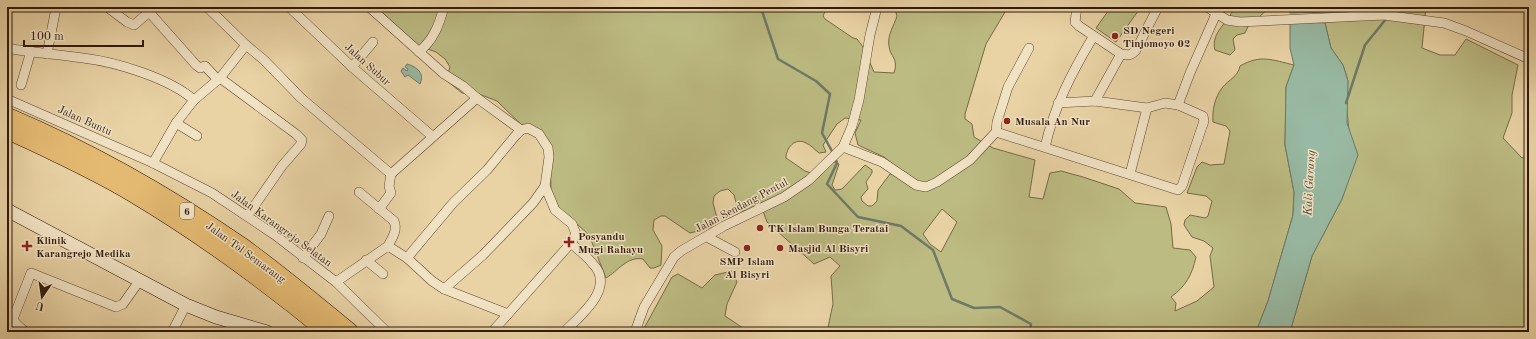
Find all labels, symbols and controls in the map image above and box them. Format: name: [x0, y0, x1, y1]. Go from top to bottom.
scale bar: [24, 22, 143, 48]
place label: SD Negeri Tinjomoyo 02: [1123, 26, 1190, 50]
text: 100 m: [30, 31, 64, 43]
marker: SD Negeri Tinjomoyo 02: [1110, 31, 1120, 41]
street label: Jalan Subur: [342, 42, 392, 89]
street label: Jalan Buntu: [56, 105, 113, 138]
marker: Musala An Nur: [1002, 116, 1012, 126]
place label: Musala An Nur: [1015, 117, 1090, 128]
water label: Kali Garang: [1302, 150, 1318, 217]
street label: Jalan Sendang Pentul: [693, 177, 790, 235]
street label: Jalan Karangrejo Selatan: [229, 189, 334, 269]
road number: 6: [180, 203, 194, 219]
street label: Jalan Tol Semarang: [203, 221, 287, 286]
marker: TK Islam Bunga Teratai: [755, 223, 765, 233]
place label: TK Islam Bunga Teratai: [768, 224, 888, 235]
place label: Posyandu Mugi Rahayu: [578, 232, 643, 256]
place label: Klinik Karangrejo Medika: [36, 236, 131, 260]
marker: Posyandu Mugi Rahayu: [563, 236, 575, 248]
marker: Klinik Karangrejo Medika: [21, 240, 33, 252]
marker: SMP Islam Al Bisyri: [742, 243, 752, 253]
marker: Masjid Al Bisyri: [775, 243, 785, 253]
place label: Masjid Al Bisyri: [788, 244, 868, 255]
place label: SMP Islam Al Bisyri: [720, 257, 775, 281]
north arrow: [22, 277, 62, 317]
text: U: [34, 299, 46, 312]

